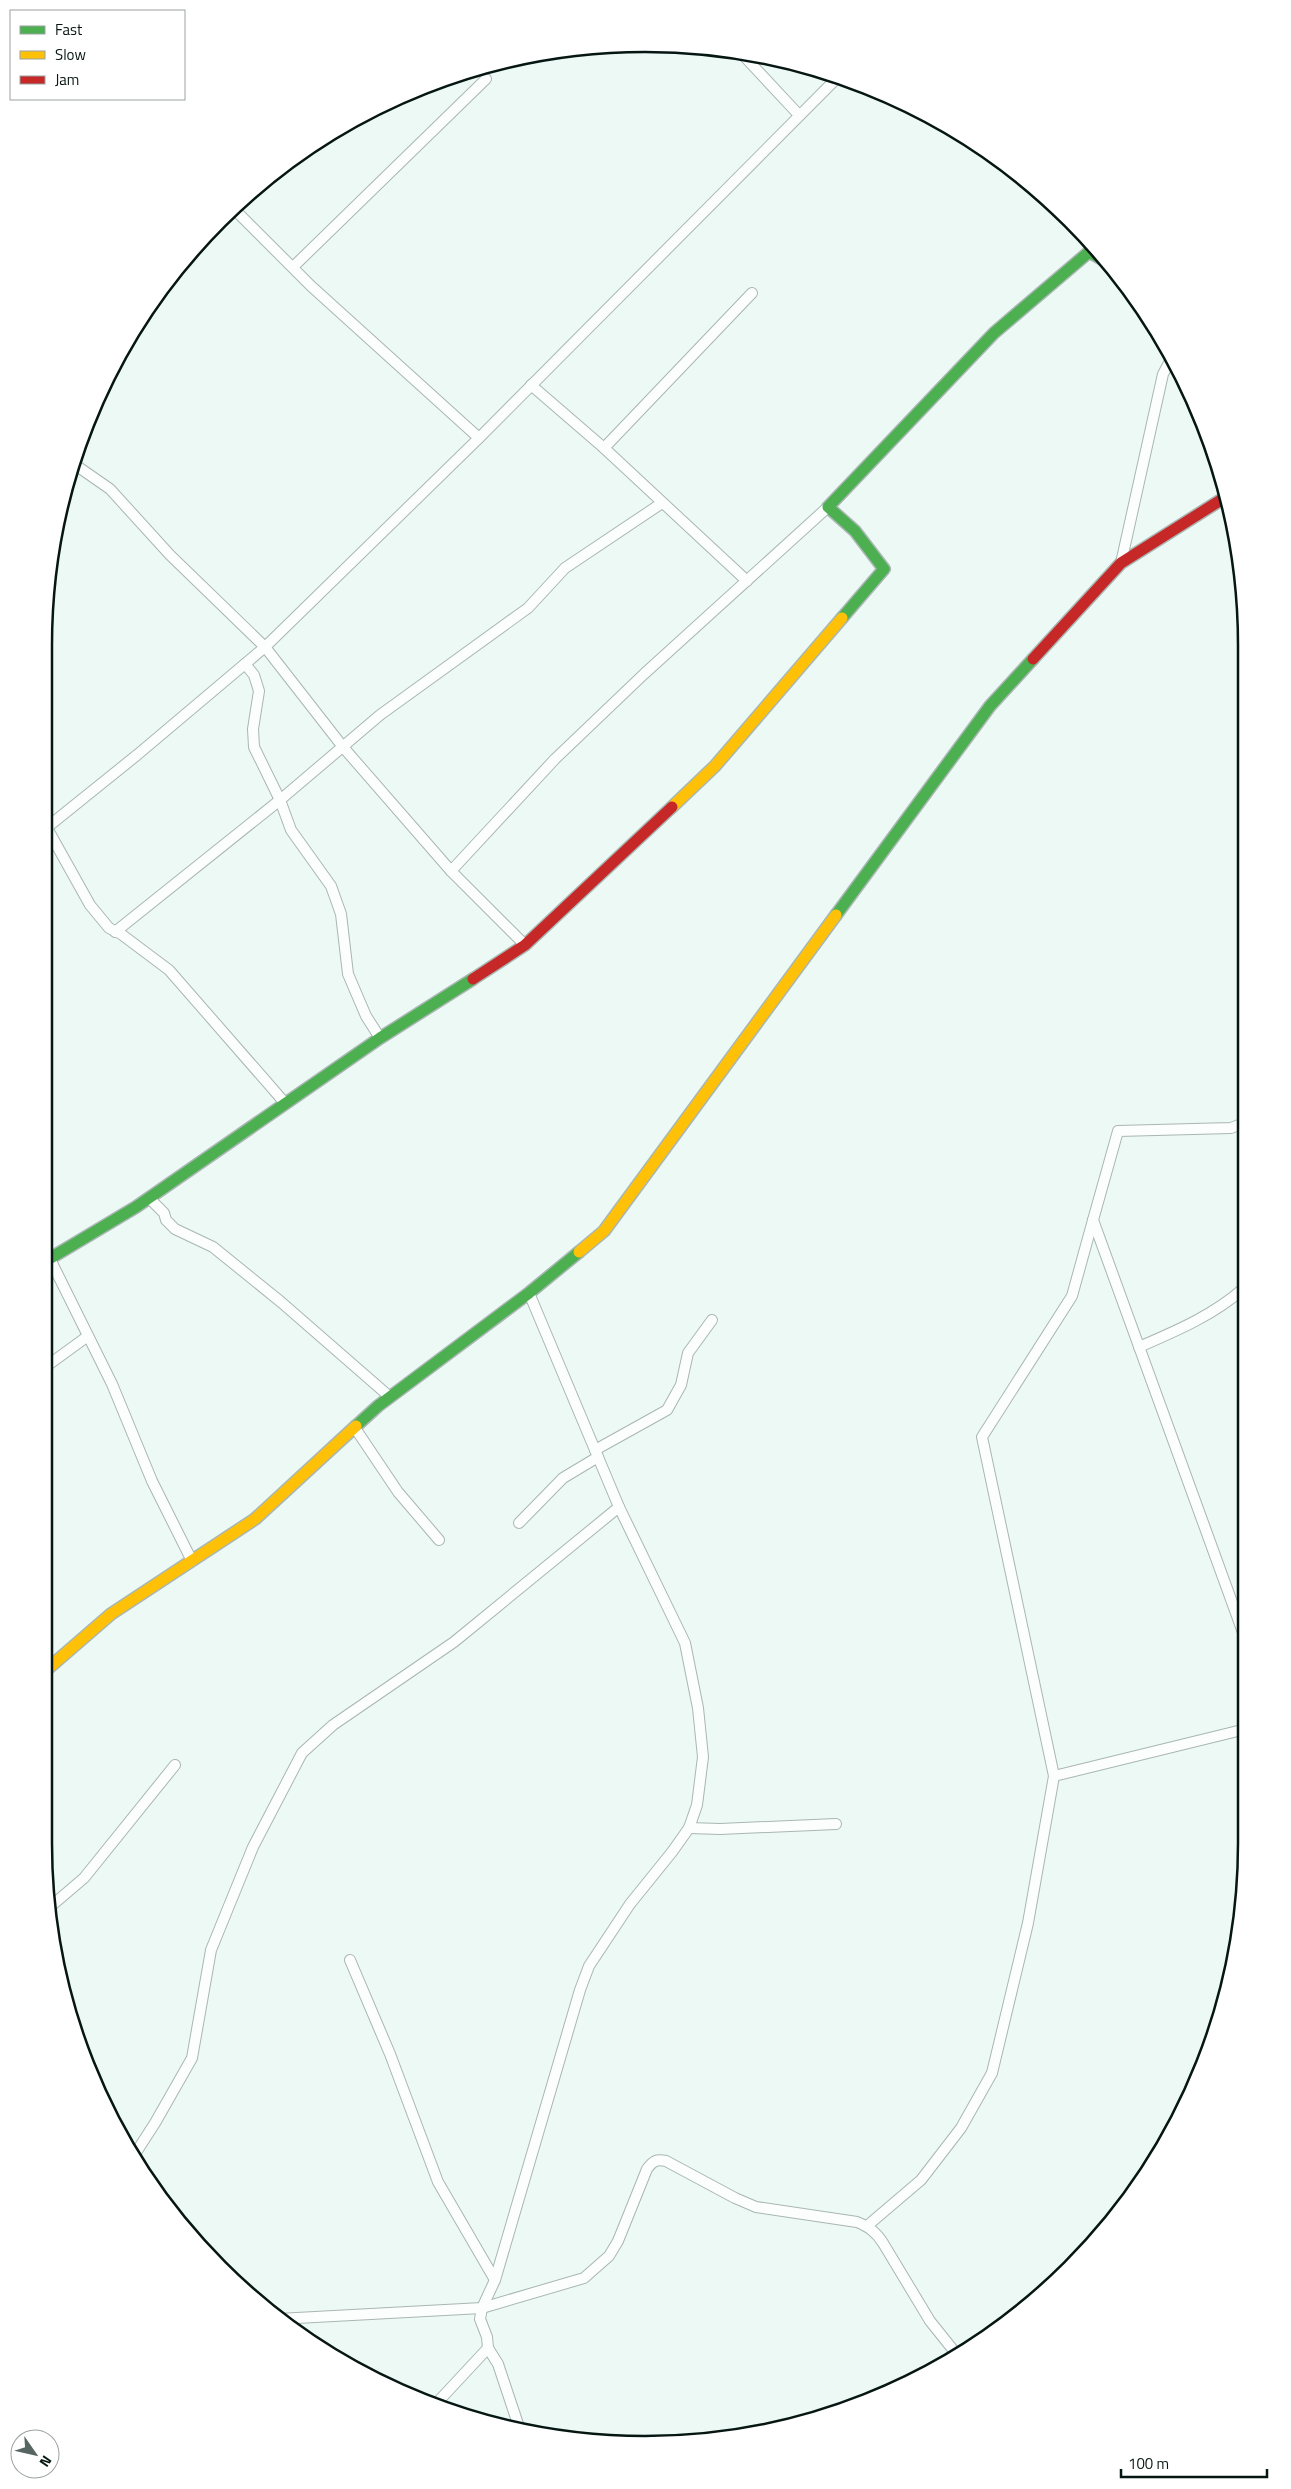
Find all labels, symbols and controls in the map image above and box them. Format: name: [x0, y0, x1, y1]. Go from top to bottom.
legend: [10, 10, 185, 100]
text: Fast: [55, 18, 83, 41]
text: Slow: [55, 43, 86, 66]
text: Jam: [55, 68, 79, 91]
north arrow: [10, 2429, 60, 2479]
scale bar: [1121, 2446, 1267, 2478]
text: N: [35, 2452, 58, 2471]
text: 100 m: [1128, 2452, 1169, 2475]

